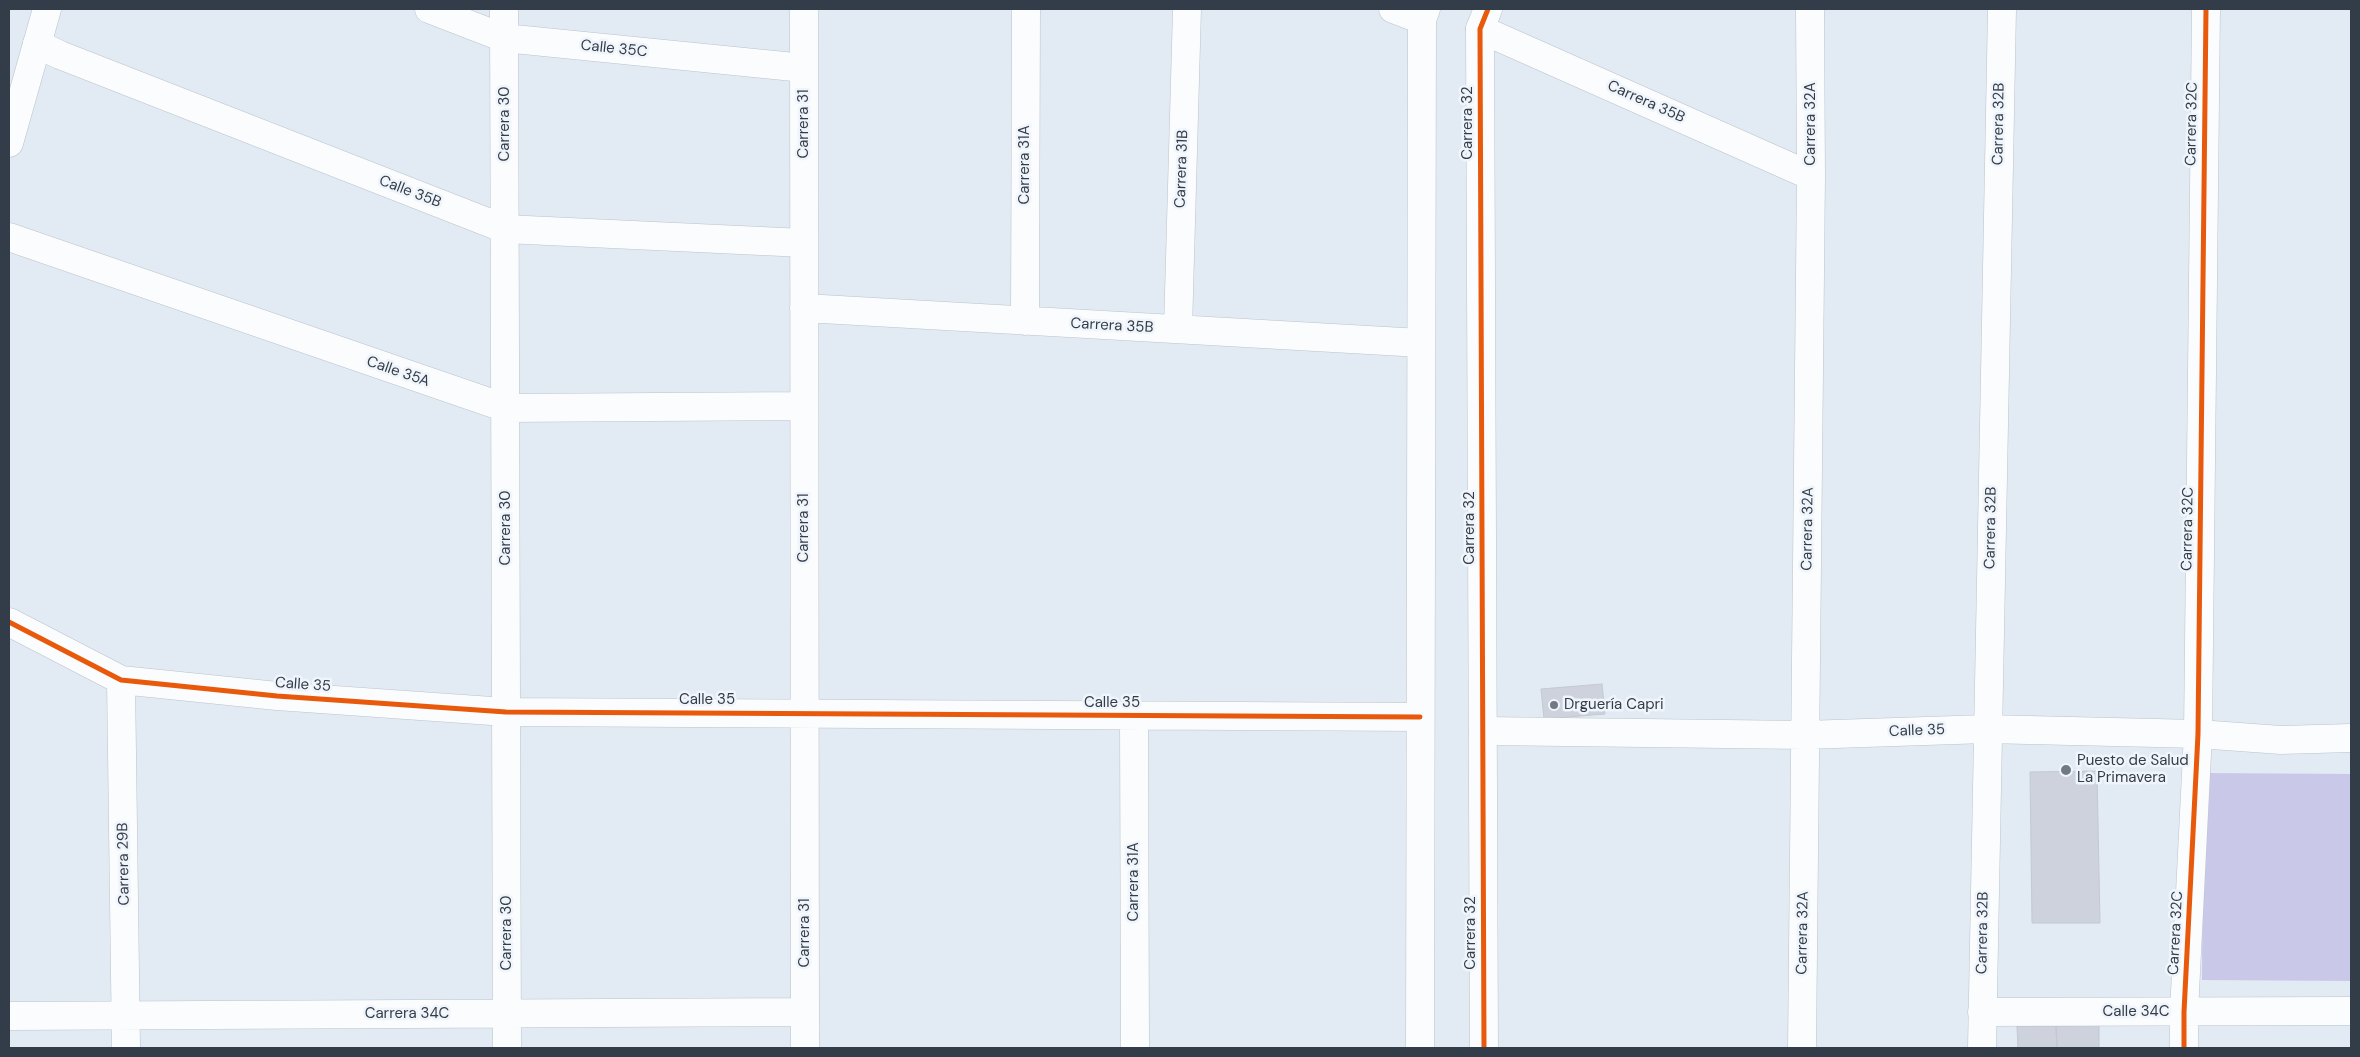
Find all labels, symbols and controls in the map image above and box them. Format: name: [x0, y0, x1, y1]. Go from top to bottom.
street label: Calle 35C: [580, 37, 648, 61]
street label: Carrera 35B: [1604, 77, 1688, 127]
street label: Carrera 32A: [1802, 82, 1820, 166]
street label: Carrera 32C: [2182, 82, 2202, 166]
street label: Carrera 32B: [1989, 83, 2009, 165]
street label: Carrera 30: [496, 86, 514, 162]
street label: Carrera 32: [1459, 86, 1477, 160]
street label: Carrera 31: [795, 89, 813, 159]
street label: Carrera 31A: [1016, 125, 1034, 205]
street label: Carrera 31B: [1172, 130, 1192, 208]
street label: Calle 35B: [376, 172, 444, 212]
street label: Carrera 35B: [1070, 315, 1154, 337]
street label: Calle 35A: [364, 353, 432, 391]
street label: Carrera 32A: [1798, 487, 1818, 571]
street label: Carrera 32B: [1981, 487, 2001, 569]
street label: Carrera 32C: [2178, 487, 2198, 571]
street label: Carrera 30: [497, 490, 515, 566]
street label: Carrera 32: [1461, 491, 1479, 565]
street label: Carrera 31: [795, 493, 813, 563]
street label: Calle 35: [274, 674, 332, 696]
street label: Calle 35: [679, 691, 735, 709]
street label: Calle 35: [1084, 694, 1140, 712]
place label: Drguería Capri: [1564, 696, 1664, 714]
marker: Drguería Capri: [1548, 699, 1560, 711]
street label: Calle 35: [1889, 721, 1945, 741]
place label: Puesto de Salud La Primavera: [2077, 752, 2189, 787]
marker: Puesto de Salud La Primavera: [2059, 763, 2073, 777]
street label: Carrera 29B: [114, 822, 134, 906]
street label: Carrera 31A: [1125, 842, 1143, 922]
street label: Carrera 32A: [1793, 891, 1813, 975]
street label: Carrera 32C: [2165, 891, 2187, 975]
street label: Carrera 32B: [1973, 892, 1993, 974]
street label: Carrera 30: [498, 895, 516, 971]
street label: Carrera 32: [1462, 896, 1480, 970]
street label: Carrera 31: [796, 898, 814, 968]
street label: Calle 34C: [2103, 1003, 2169, 1021]
street label: Carrera 34C: [365, 1005, 449, 1023]

